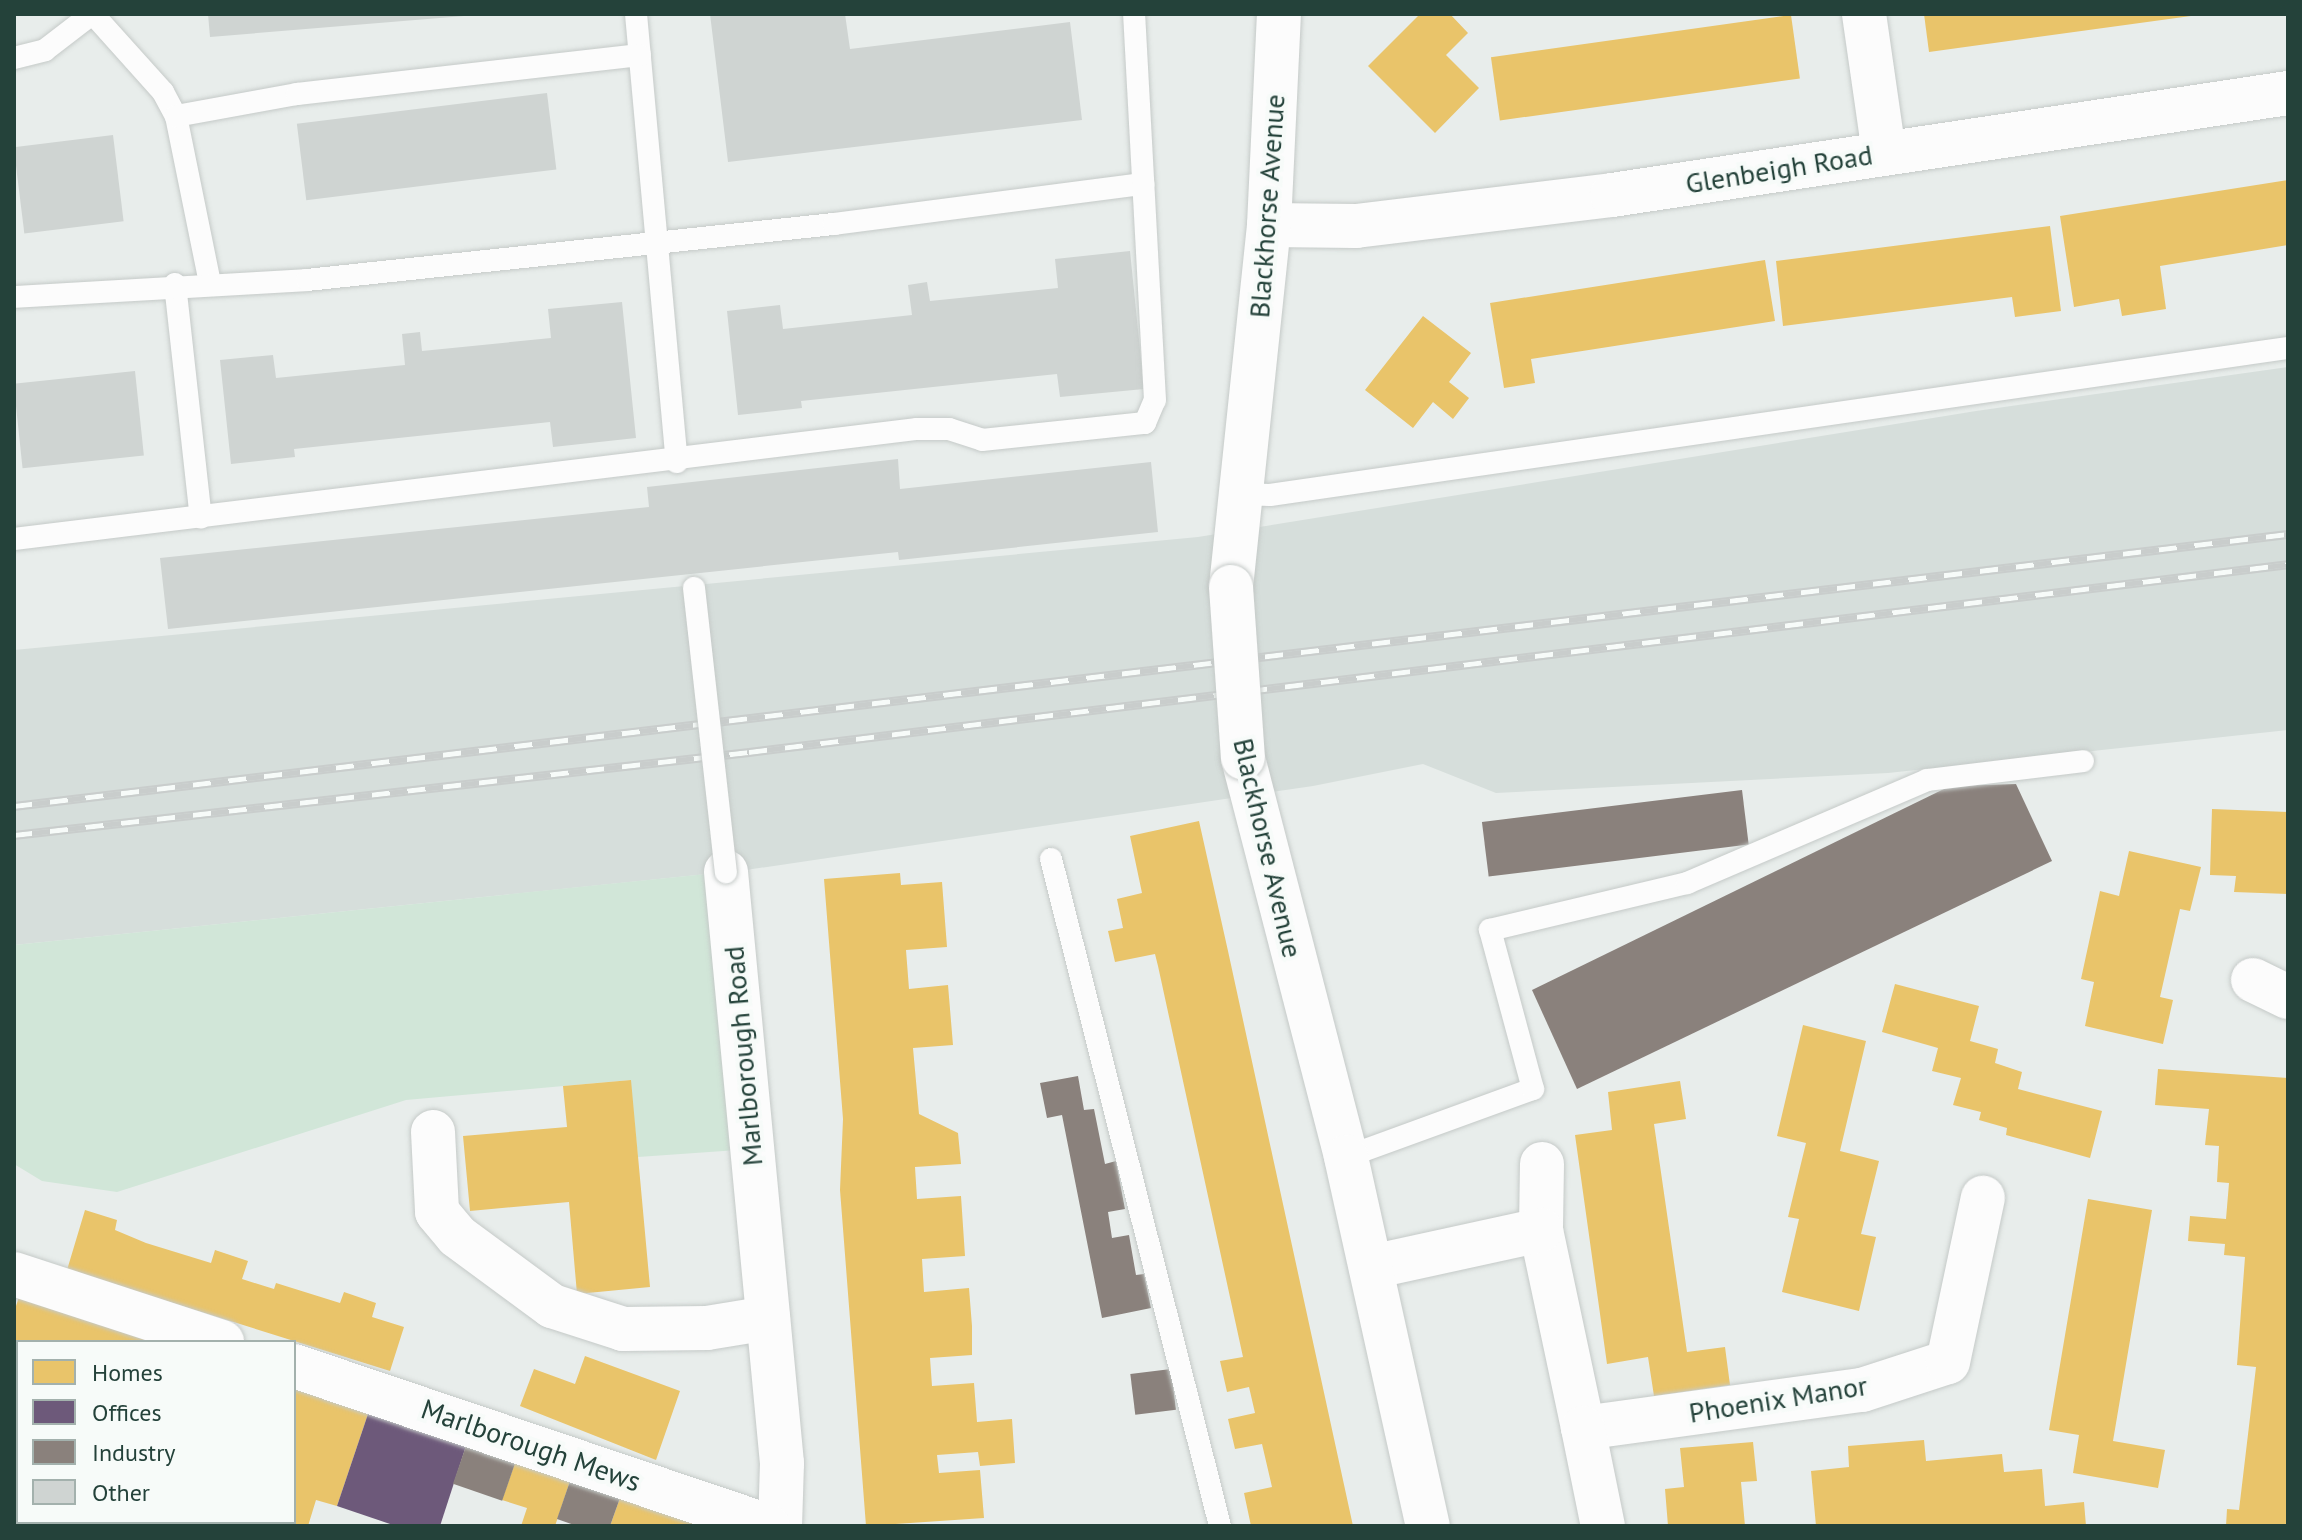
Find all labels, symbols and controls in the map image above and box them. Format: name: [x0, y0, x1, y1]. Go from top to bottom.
street label: Blackhorse Avenue: [1242, 92, 1292, 320]
street label: Glenbeigh Road: [1683, 138, 1875, 200]
street label: Blackhorse Avenue: [1226, 734, 1310, 962]
street label: Marlborough Road: [717, 945, 769, 1167]
legend: [16, 1340, 296, 1524]
text: Homes: [92, 1357, 163, 1388]
street label: Phoenix Manor: [1686, 1368, 1870, 1430]
street label: Marlborough Mews: [417, 1392, 645, 1498]
text: Offices: [92, 1397, 162, 1428]
text: Industry: [92, 1437, 176, 1468]
text: Other: [92, 1477, 150, 1508]

